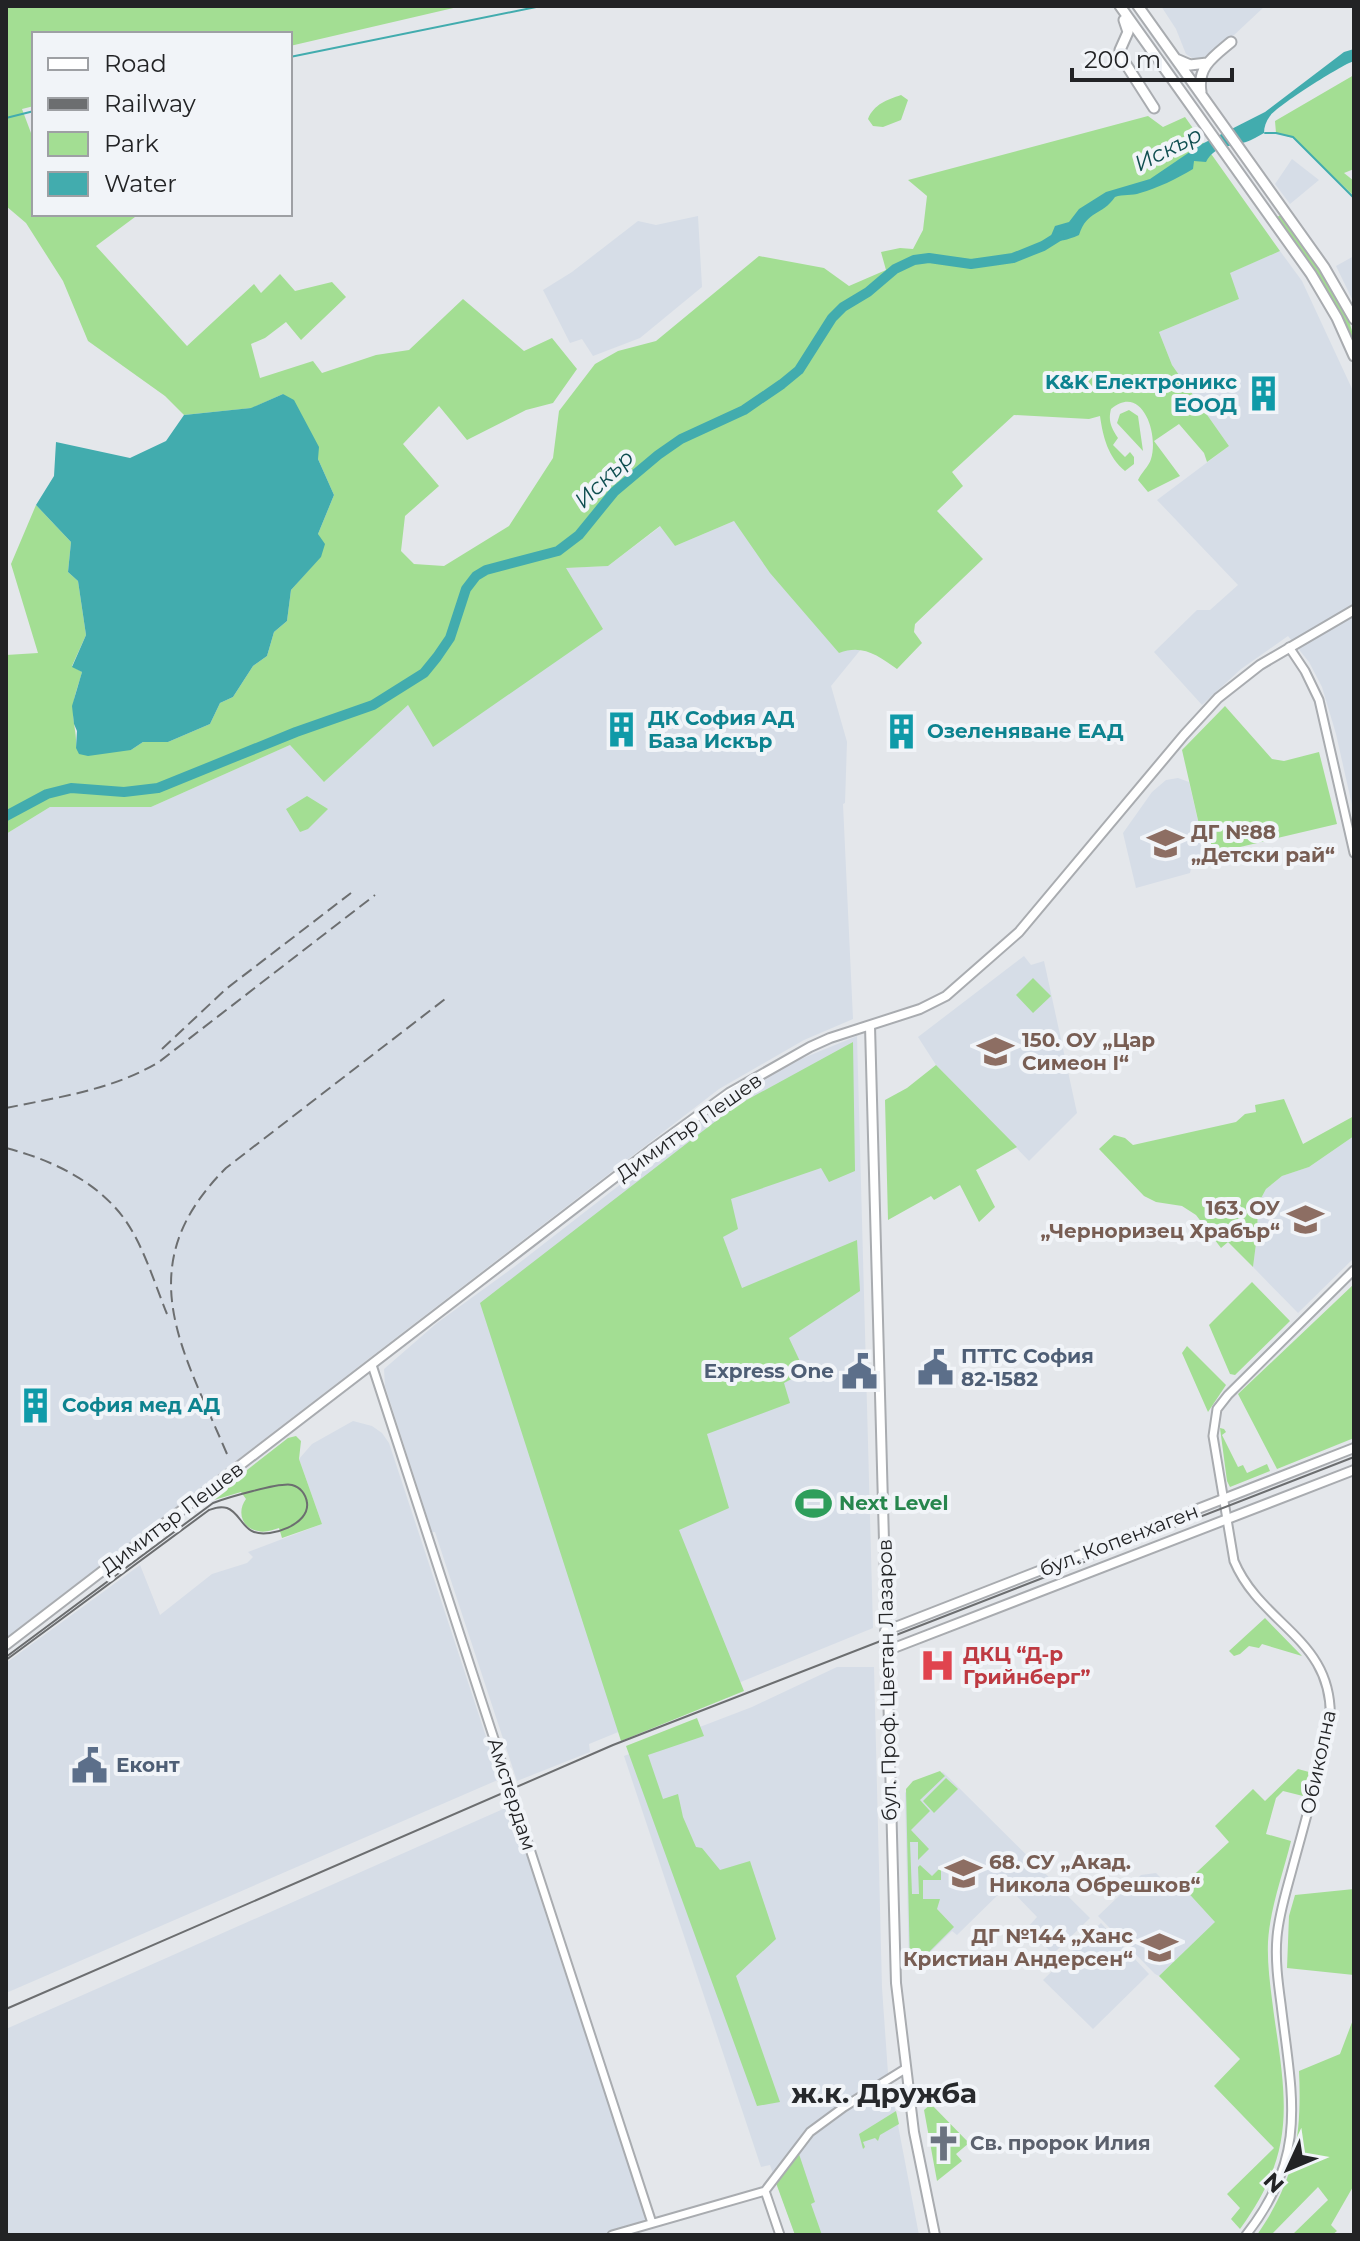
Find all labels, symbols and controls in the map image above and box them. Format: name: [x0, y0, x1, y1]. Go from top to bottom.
legend: [32, 32, 292, 216]
scale bar: [1072, 32, 1232, 82]
text: 200 m: [1084, 45, 1161, 74]
text: Road: [104, 49, 167, 78]
text: Railway: [104, 89, 196, 118]
water label: Искър: [1130, 121, 1206, 177]
text: Park: [104, 129, 159, 158]
text: Water: [104, 169, 177, 198]
place label: K&K Електроникс ЕООД: [1045, 370, 1237, 417]
building icon: K&K Електроникс ЕООД: [1244, 374, 1282, 412]
water label: Искър: [569, 444, 639, 514]
place label: ДК София АД База Искър: [648, 706, 795, 753]
building icon: ДК София АД База Искър: [603, 711, 641, 749]
building icon: Озеленяване ЕАД: [882, 712, 920, 750]
place label: Озеленяване ЕАД: [927, 719, 1124, 743]
place label: ДГ №88 „Детски рай“: [1191, 820, 1335, 867]
school or university icon: ДГ №88 „Детски рай“: [1146, 825, 1184, 863]
place label: 150. ОУ „Цар Симеон I“: [1022, 1028, 1155, 1075]
school or university icon: 150. ОУ „Цар Симеон I“: [977, 1033, 1015, 1071]
street label: Димитър Пешев: [612, 1068, 766, 1186]
place label: 163. ОУ „Черноризец Храбър“: [1041, 1196, 1281, 1243]
school or university icon: 163. ОУ „Черноризец Храбър“: [1287, 1201, 1325, 1239]
place label: ПТТС София 82-1582: [961, 1344, 1094, 1391]
public building icon: ПТТС София 82-1582: [916, 1349, 954, 1387]
public building icon: Express One: [841, 1352, 879, 1390]
place label: Express One: [704, 1359, 834, 1383]
building icon: София мед АД: [17, 1386, 55, 1424]
place label: София мед АД: [62, 1393, 220, 1417]
street label: Димитър Пешев: [96, 1457, 248, 1579]
sports icon: Next Level: [794, 1484, 832, 1522]
place label: Next Level: [839, 1491, 948, 1515]
street label: бул. Копенхаген: [1036, 1499, 1202, 1581]
street label: бул. Проф. Цветан Лазаров: [873, 1539, 901, 1821]
place label: ДКЦ “Д-р Грийнберг”: [963, 1642, 1091, 1689]
hospital icon: ДКЦ “Д-р Грийнберг”: [918, 1647, 956, 1685]
street label: Обиколна: [1295, 1708, 1341, 1816]
street label: Амстердам: [482, 1735, 542, 1853]
public building icon: Еконт: [71, 1746, 109, 1784]
place label: Еконт: [116, 1753, 180, 1777]
place label: 68. СУ „Акад. Никола Обрешков“: [989, 1850, 1201, 1897]
school or university icon: 68. СУ „Акад. Никола Обрешков“: [944, 1855, 982, 1893]
place label: ДГ №144 „Ханс Кристиан Андерсен“: [903, 1924, 1133, 1971]
school or university icon: ДГ №144 „Ханс Кристиан Андерсен“: [1140, 1929, 1178, 1967]
district label: ж.к. Дружба: [791, 2076, 977, 2110]
church icon: Св. пророк Илия: [925, 2124, 963, 2162]
north arrow: [1248, 2129, 1328, 2209]
place label: Св. пророк Илия: [970, 2131, 1150, 2155]
text: N: [1258, 2167, 1290, 2198]

